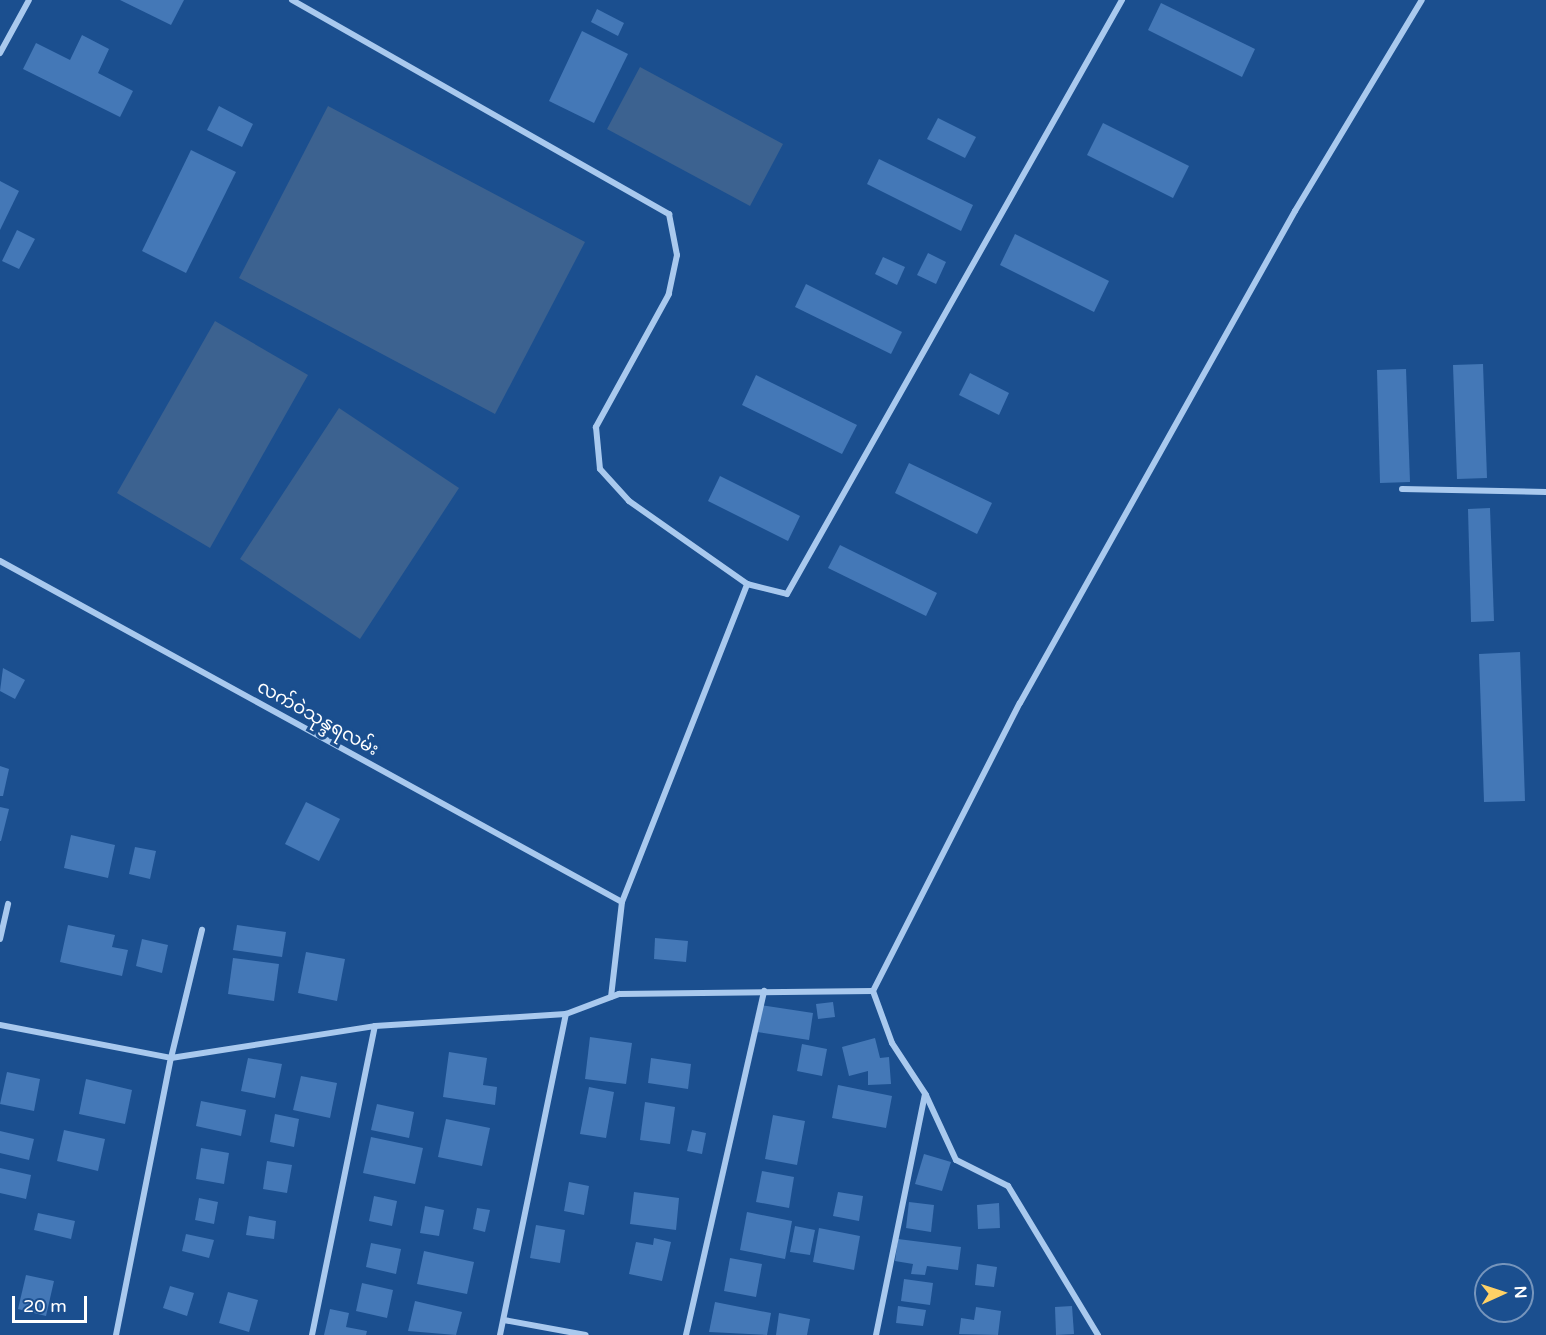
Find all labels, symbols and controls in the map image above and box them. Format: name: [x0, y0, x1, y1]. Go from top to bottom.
street label: လက်ဝဲသုန္ဒရလမ်း: [254, 676, 382, 760]
north arrow: [1474, 1263, 1534, 1323]
scale bar: [15, 1284, 90, 1322]
text: N: [1510, 1285, 1530, 1299]
text: 20 m: [23, 1295, 67, 1317]

